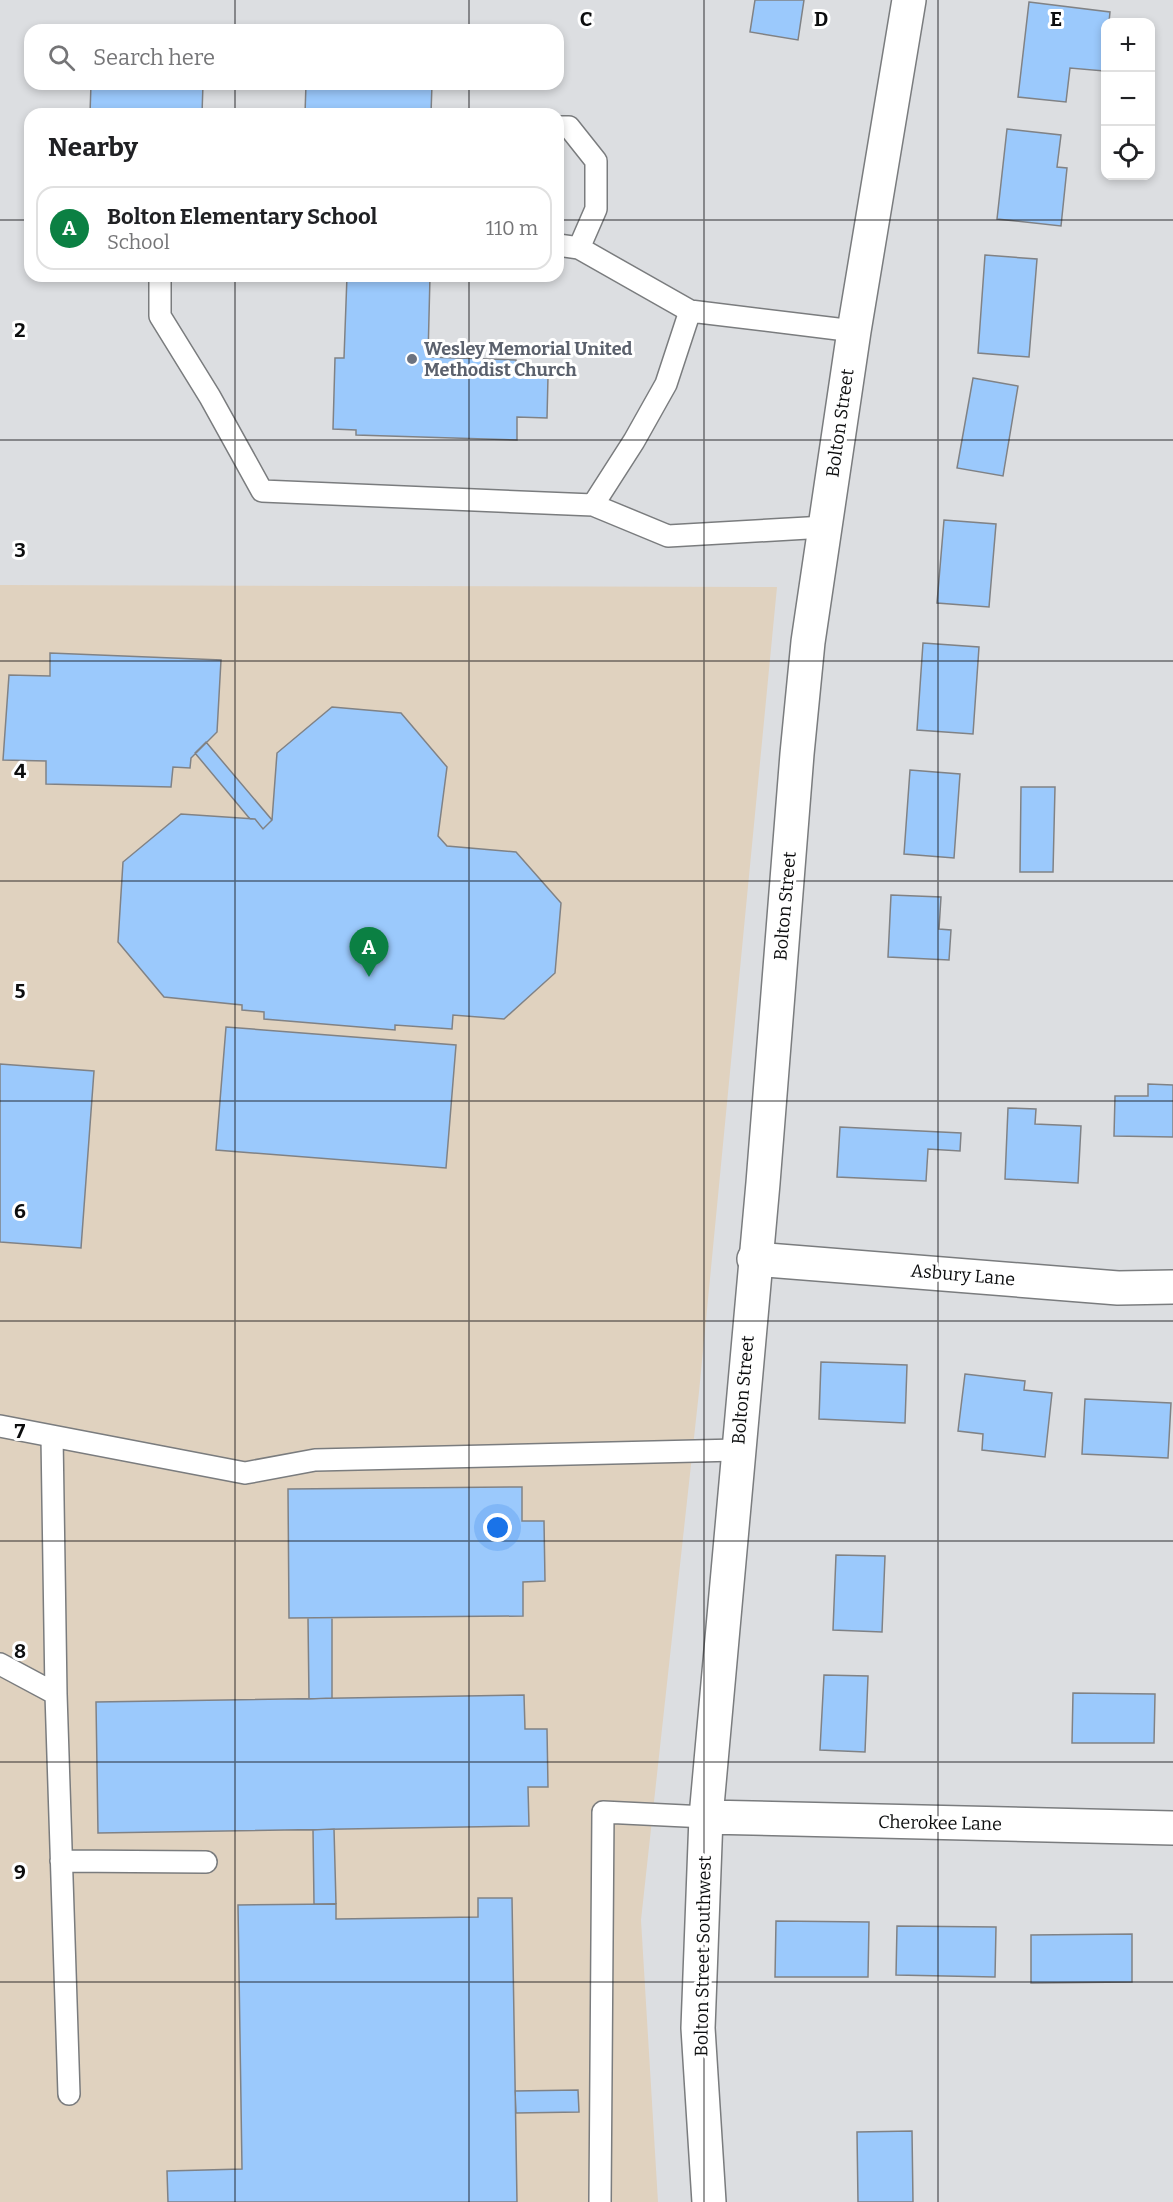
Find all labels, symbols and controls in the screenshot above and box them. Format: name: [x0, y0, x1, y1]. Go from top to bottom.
text: C: [580, 7, 592, 31]
text: D: [814, 7, 828, 31]
text: E: [1050, 7, 1062, 31]
map controls: [1101, 18, 1155, 180]
button: +: [1101, 18, 1155, 72]
search box: [24, 24, 564, 90]
icon: search: [45, 41, 78, 74]
text: Search here: [93, 44, 215, 71]
button: −: [1101, 72, 1155, 126]
button: locate: [1101, 126, 1155, 180]
text: Nearby: [48, 132, 138, 163]
text: Bolton Elementary School: [107, 203, 377, 230]
text: A: [62, 216, 77, 240]
text: 110 m: [486, 216, 538, 240]
text: School: [107, 230, 170, 254]
text: 2: [14, 318, 26, 342]
place label: Wesley Memorial United Methodist Church: [424, 338, 633, 381]
marker: Wesley Memorial United Methodist Church: [405, 352, 419, 366]
street label: Bolton Street: [821, 367, 859, 479]
text: 3: [14, 538, 26, 562]
text: 4: [14, 759, 26, 783]
street label: Bolton Street: [769, 850, 801, 961]
pin: A: [350, 928, 388, 977]
text: 5: [15, 979, 26, 1003]
text: 6: [14, 1199, 26, 1223]
street label: Asbury Lane: [910, 1259, 1016, 1291]
street label: Bolton Street: [727, 1334, 759, 1445]
text: 7: [15, 1419, 26, 1443]
your location: [483, 1513, 512, 1542]
text: 8: [14, 1639, 26, 1663]
street label: Cherokee Lane: [878, 1811, 1002, 1835]
street label: Bolton Street Southwest: [690, 1855, 716, 2057]
text: 9: [14, 1860, 26, 1884]

